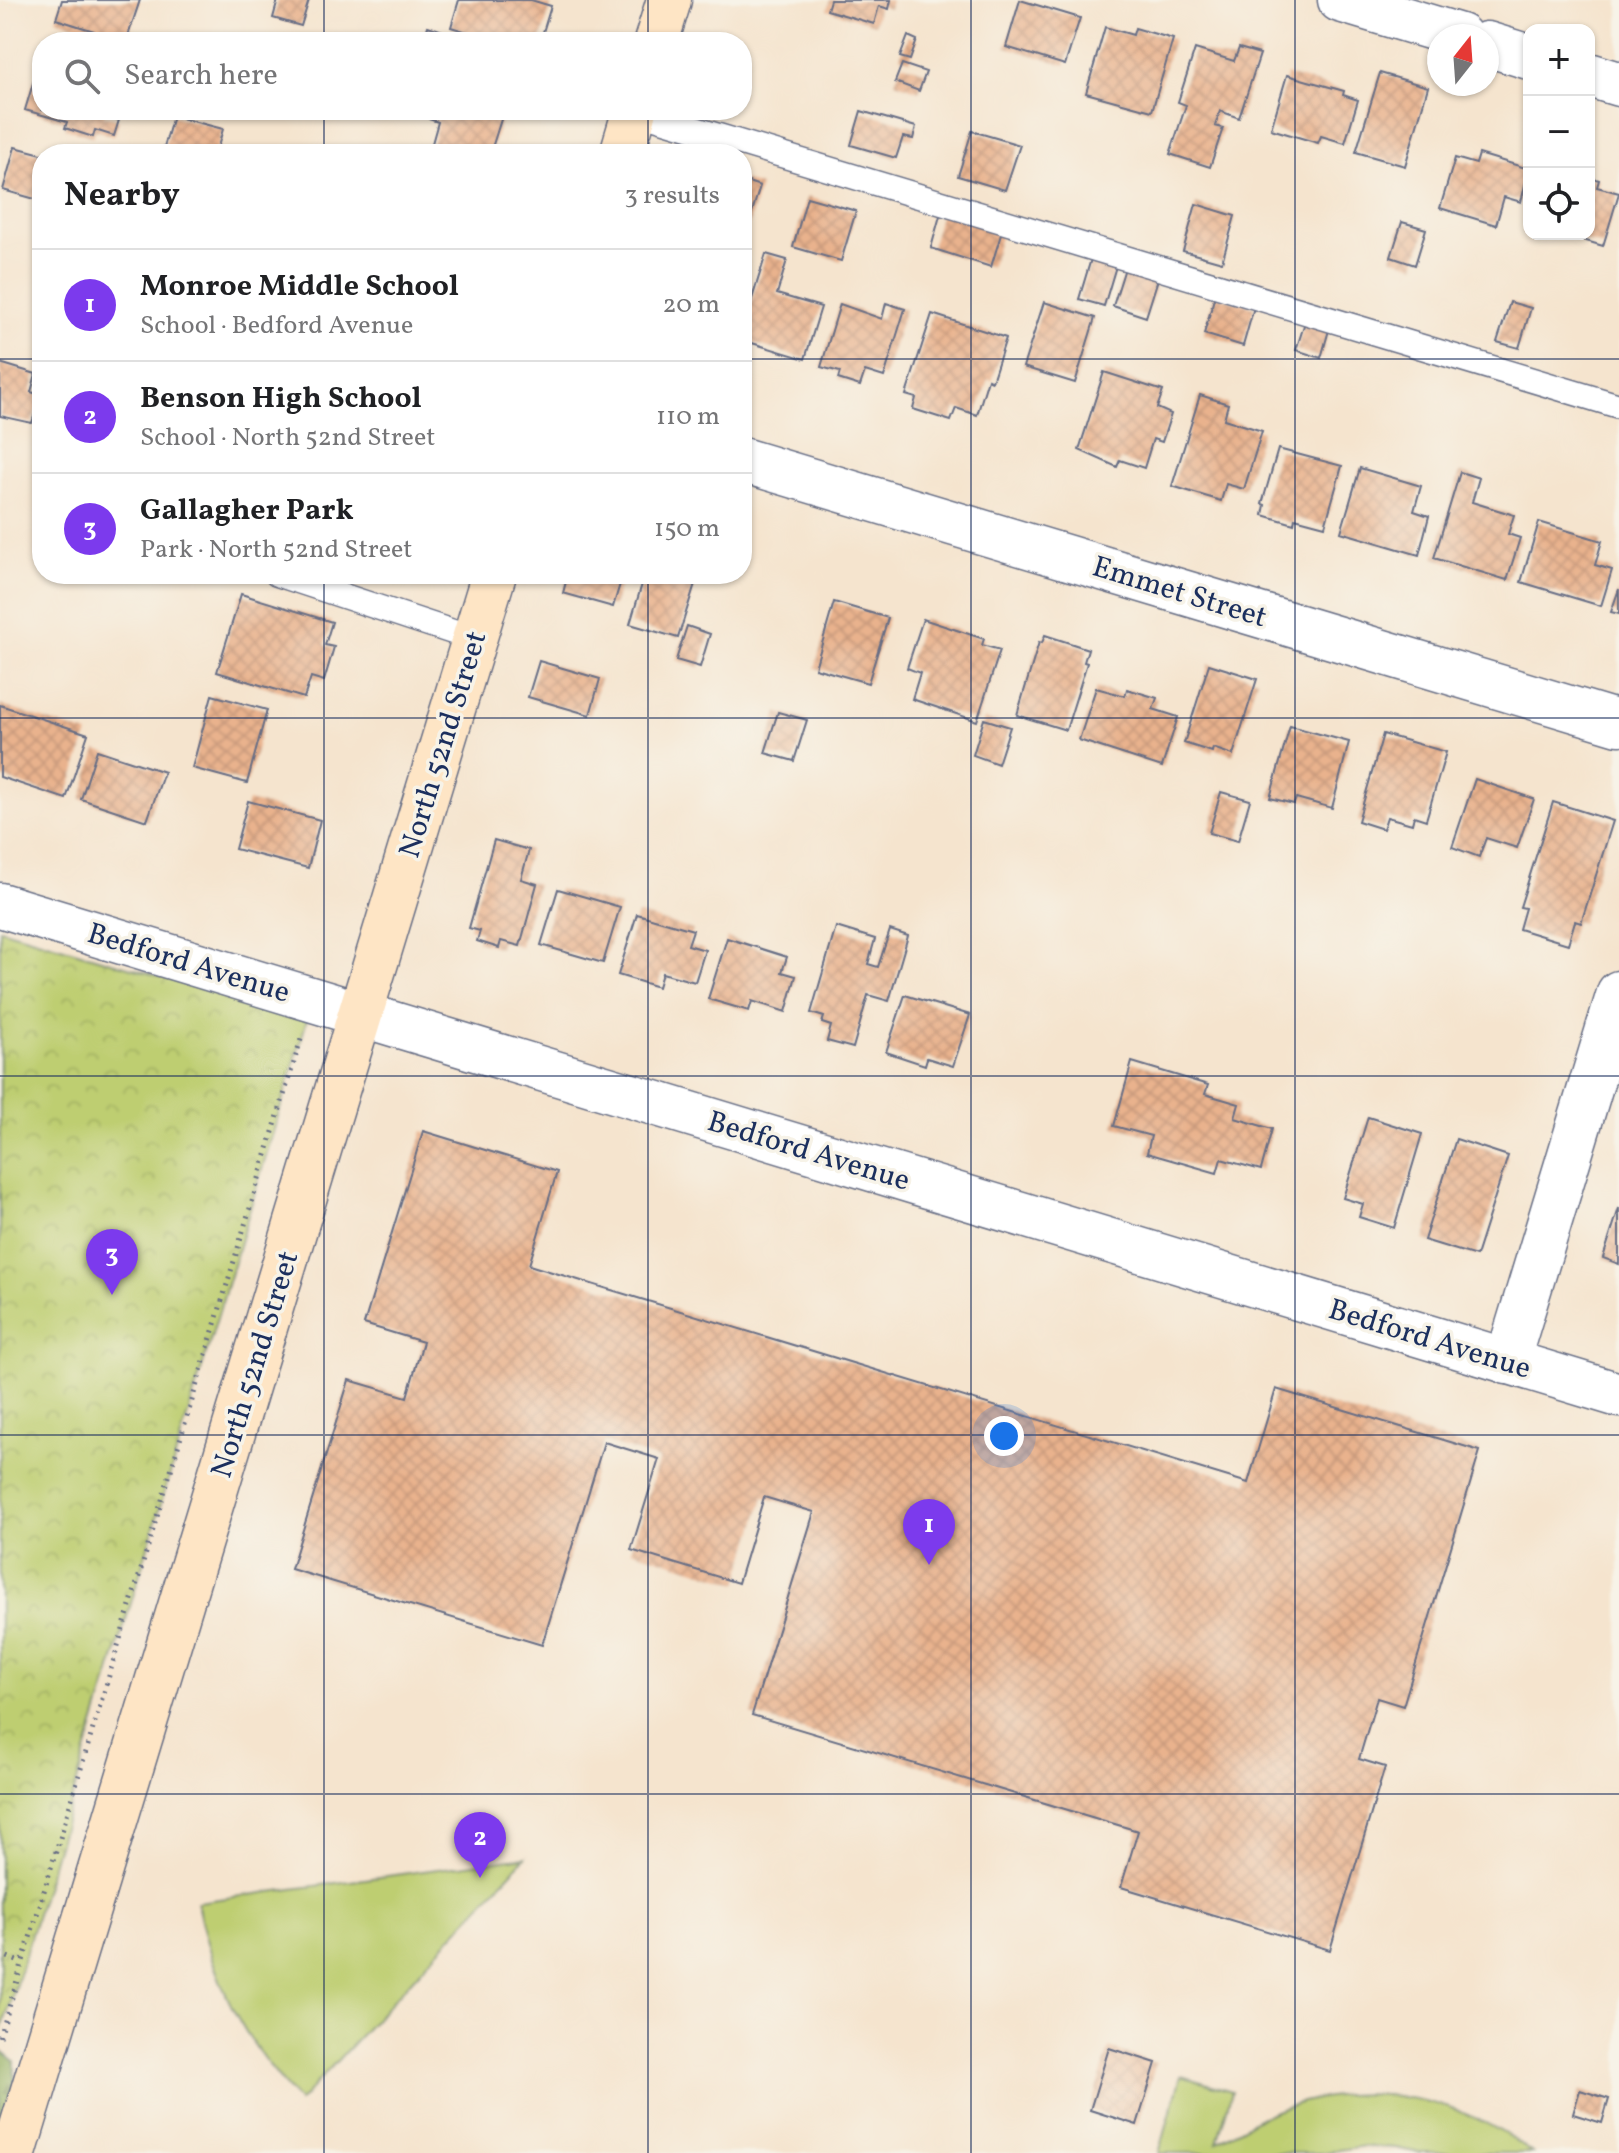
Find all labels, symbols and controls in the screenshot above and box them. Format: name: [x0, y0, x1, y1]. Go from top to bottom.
north arrow: [1427, 24, 1499, 96]
map controls: [1523, 24, 1595, 240]
button: +: [1523, 24, 1595, 96]
search box: [32, 32, 752, 120]
icon: search: [60, 54, 104, 98]
text: Search here: [124, 55, 278, 97]
button: −: [1523, 96, 1595, 168]
button: locate: [1523, 168, 1595, 240]
text: Nearby: [64, 173, 180, 220]
text: 3 results: [624, 178, 720, 214]
text: Monroe Middle School: [140, 266, 459, 308]
text: 1: [85, 287, 95, 323]
text: 20 m: [662, 287, 720, 323]
text: School · Bedford Avenue: [140, 308, 413, 344]
text: Benson High School: [140, 378, 422, 420]
text: 2: [83, 399, 97, 435]
text: 110 m: [656, 399, 720, 435]
text: School · North 52nd Street: [140, 420, 435, 456]
text: Gallagher Park: [140, 490, 354, 532]
text: 3: [83, 511, 97, 547]
text: 150 m: [654, 511, 720, 547]
text: Park · North 52nd Street: [140, 532, 412, 568]
street label: Emmet Street: [1087, 546, 1272, 639]
street label: North 52nd Street: [389, 626, 498, 863]
street label: Bedford Avenue: [82, 913, 295, 1015]
street label: Bedford Avenue: [702, 1101, 915, 1203]
pin: 3: [86, 1229, 138, 1295]
street label: North 52nd Street: [201, 1246, 310, 1483]
street label: Bedford Avenue: [1323, 1289, 1536, 1391]
your location: [984, 1416, 1024, 1456]
pin: 1: [903, 1499, 955, 1565]
pin: 2: [454, 1812, 506, 1878]

